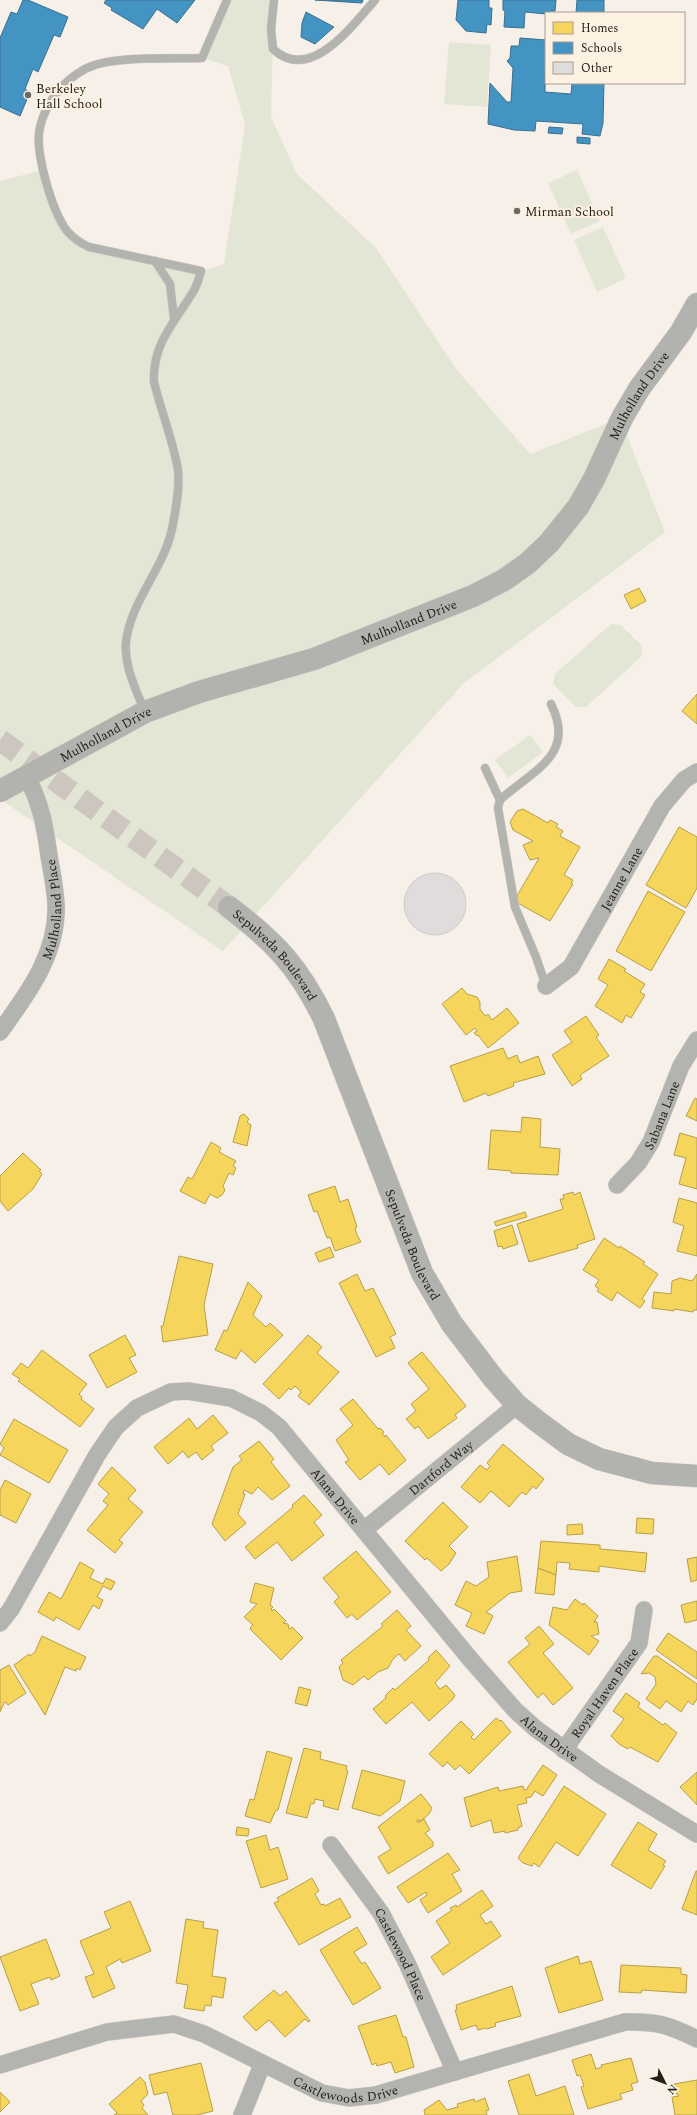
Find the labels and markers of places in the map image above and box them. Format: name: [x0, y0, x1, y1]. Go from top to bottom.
place label: Berkeley Hall School: [36, 79, 103, 114]
marker: Berkeley Hall School: [23, 90, 33, 100]
place label: Mirman School: [525, 202, 614, 222]
marker: Mirman School: [512, 206, 522, 216]

